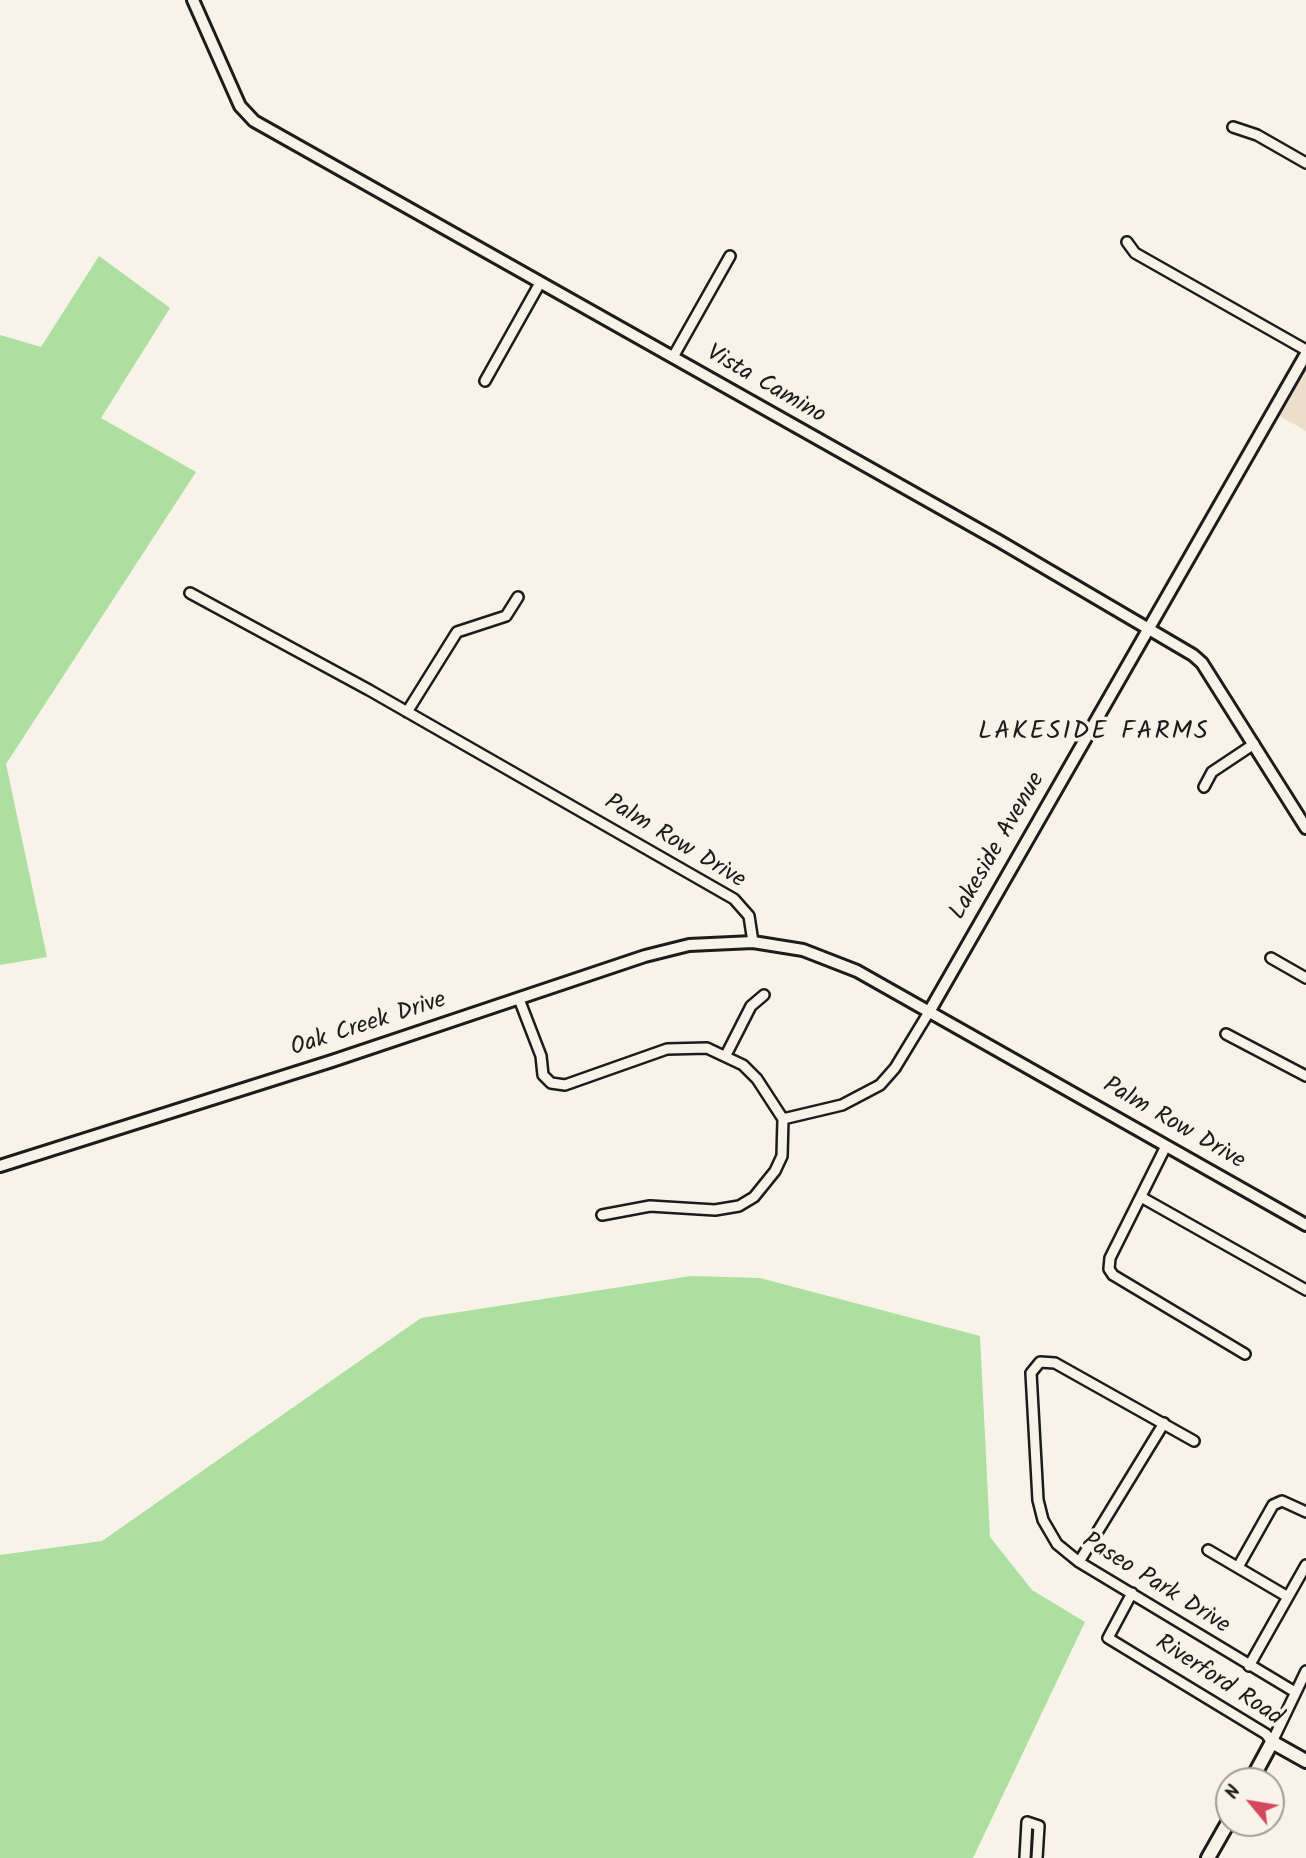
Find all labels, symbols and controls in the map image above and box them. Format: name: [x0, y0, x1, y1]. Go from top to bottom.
street label: Vista Camino: [700, 340, 830, 432]
district label: LAKESIDE FARMS: [980, 718, 1208, 750]
street label: Lakeside Avenue: [945, 768, 1053, 926]
street label: Palm Row Drive: [598, 790, 750, 896]
street label: Oak Creek Drive: [288, 987, 450, 1065]
street label: Palm Row Drive: [1097, 1073, 1249, 1177]
street label: Paseo Park Drive: [1076, 1528, 1234, 1642]
street label: Riverford Road: [1149, 1630, 1287, 1734]
north arrow: [1215, 1767, 1285, 1837]
text: N: [1218, 1780, 1250, 1805]

